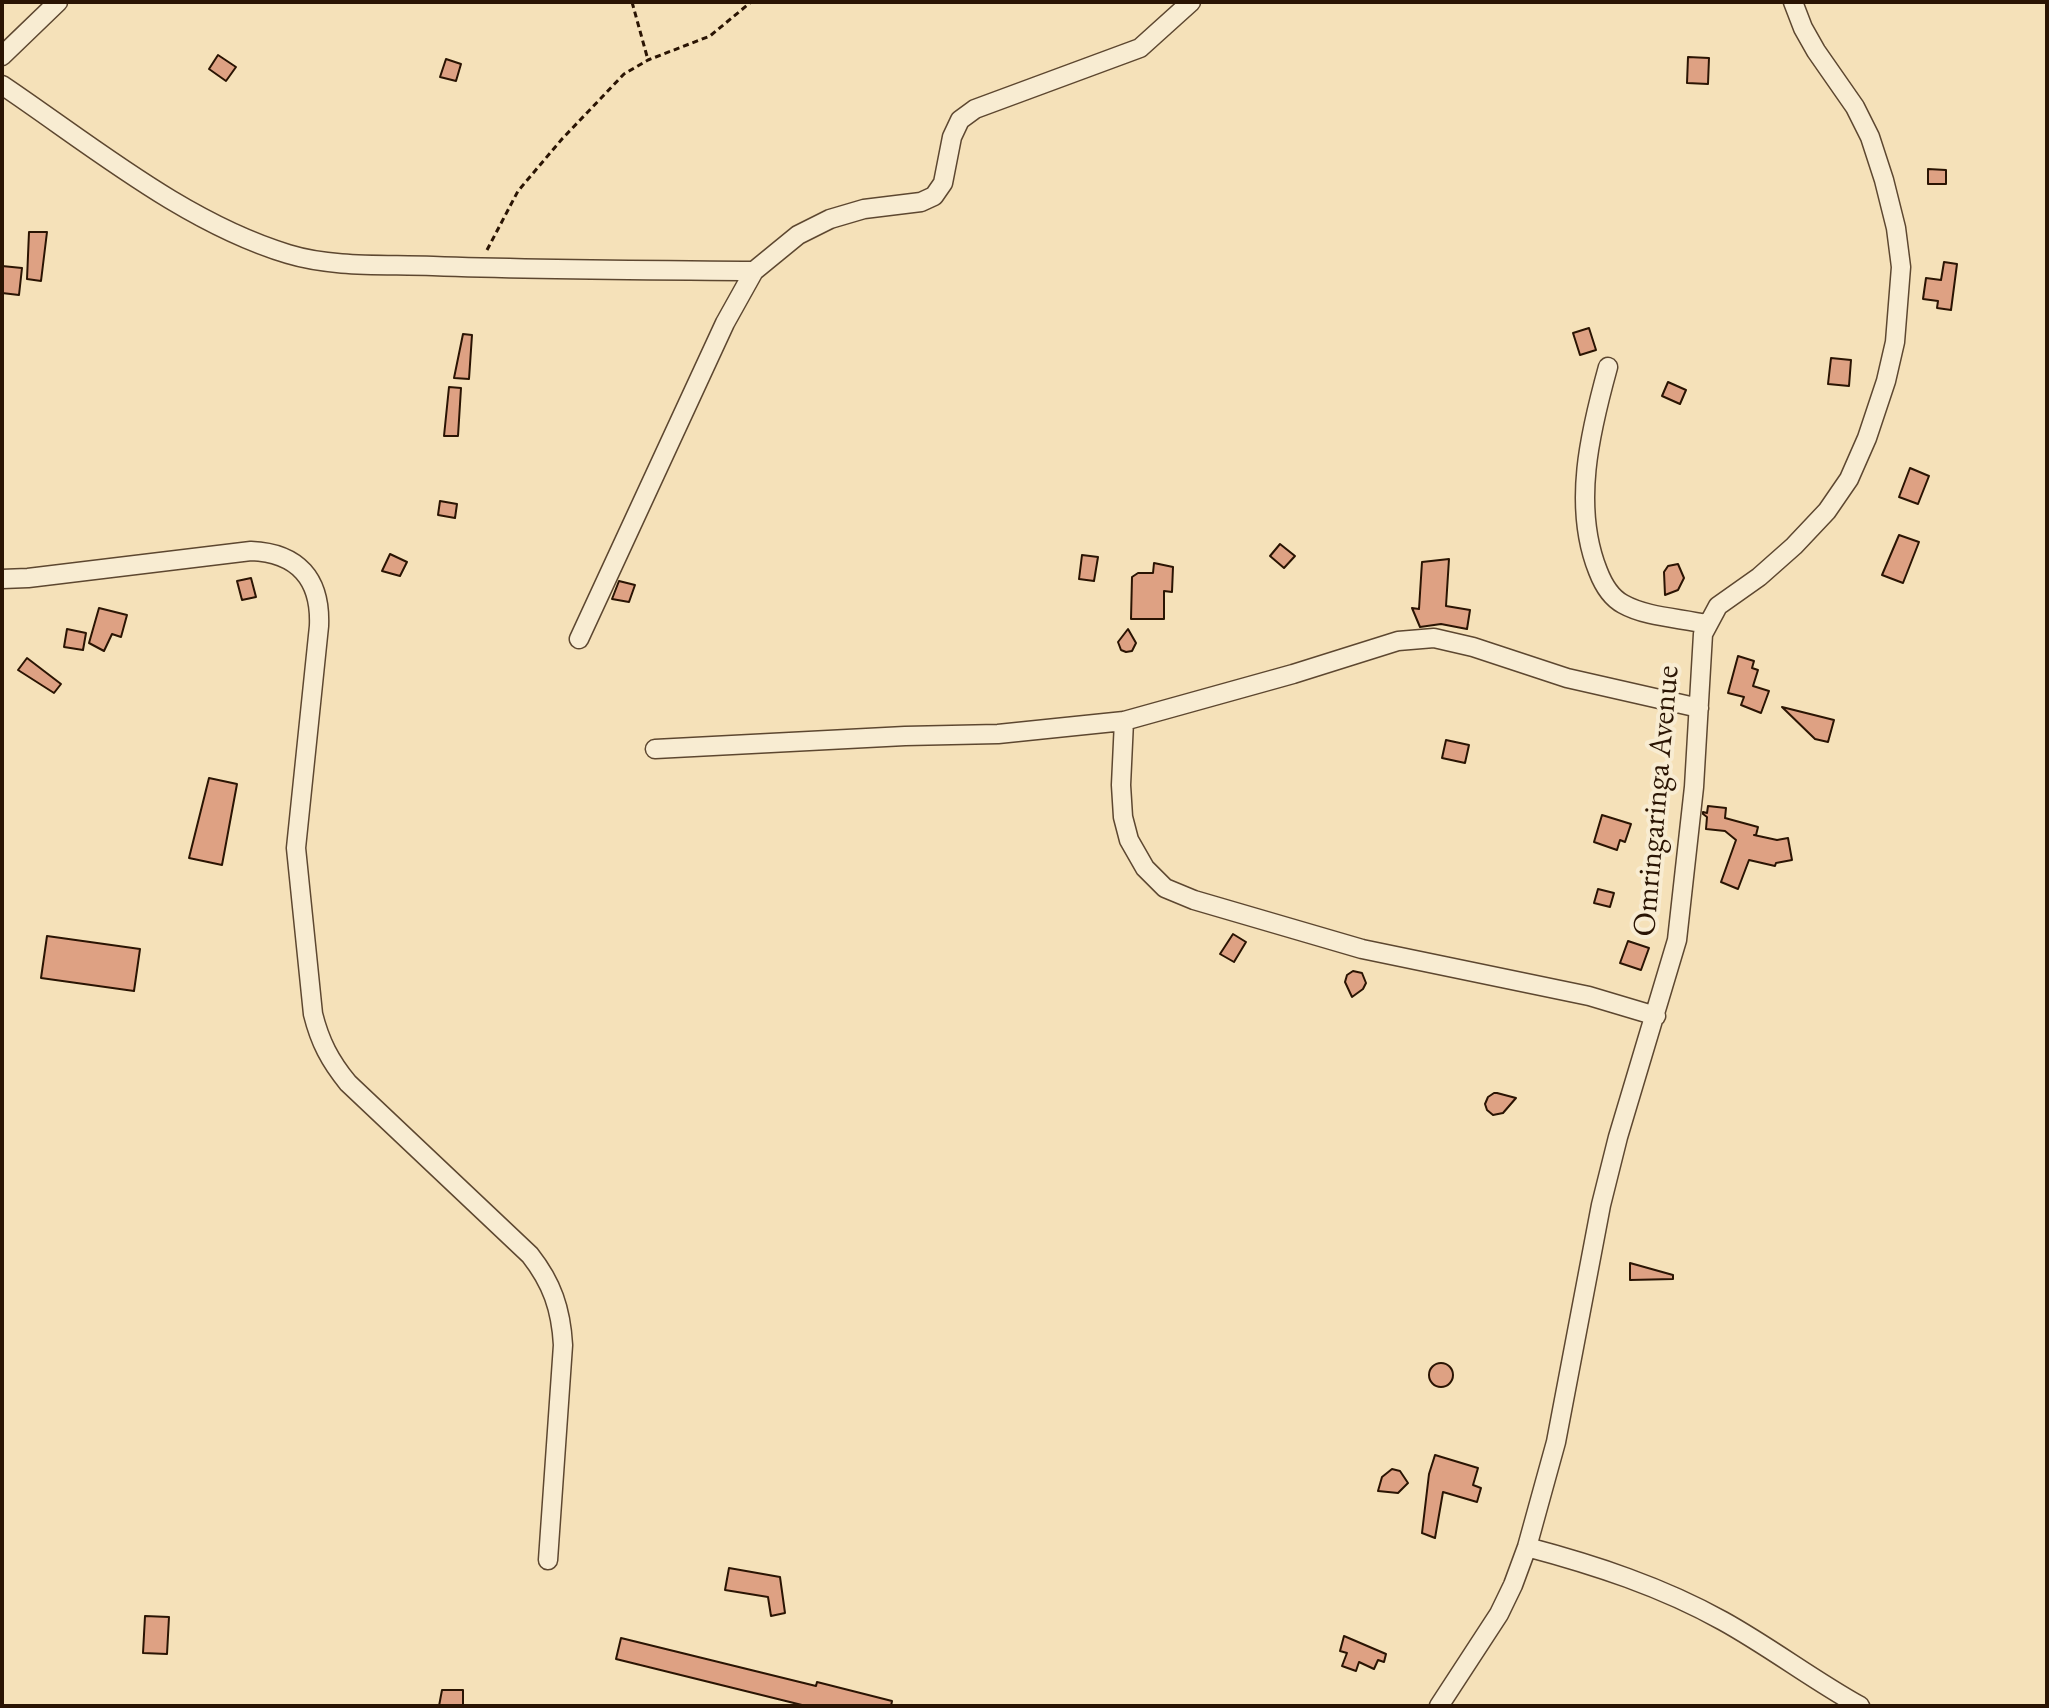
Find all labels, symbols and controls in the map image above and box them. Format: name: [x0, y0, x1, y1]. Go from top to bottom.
street label: Omringaringa Avenue: [1626, 664, 1688, 938]

